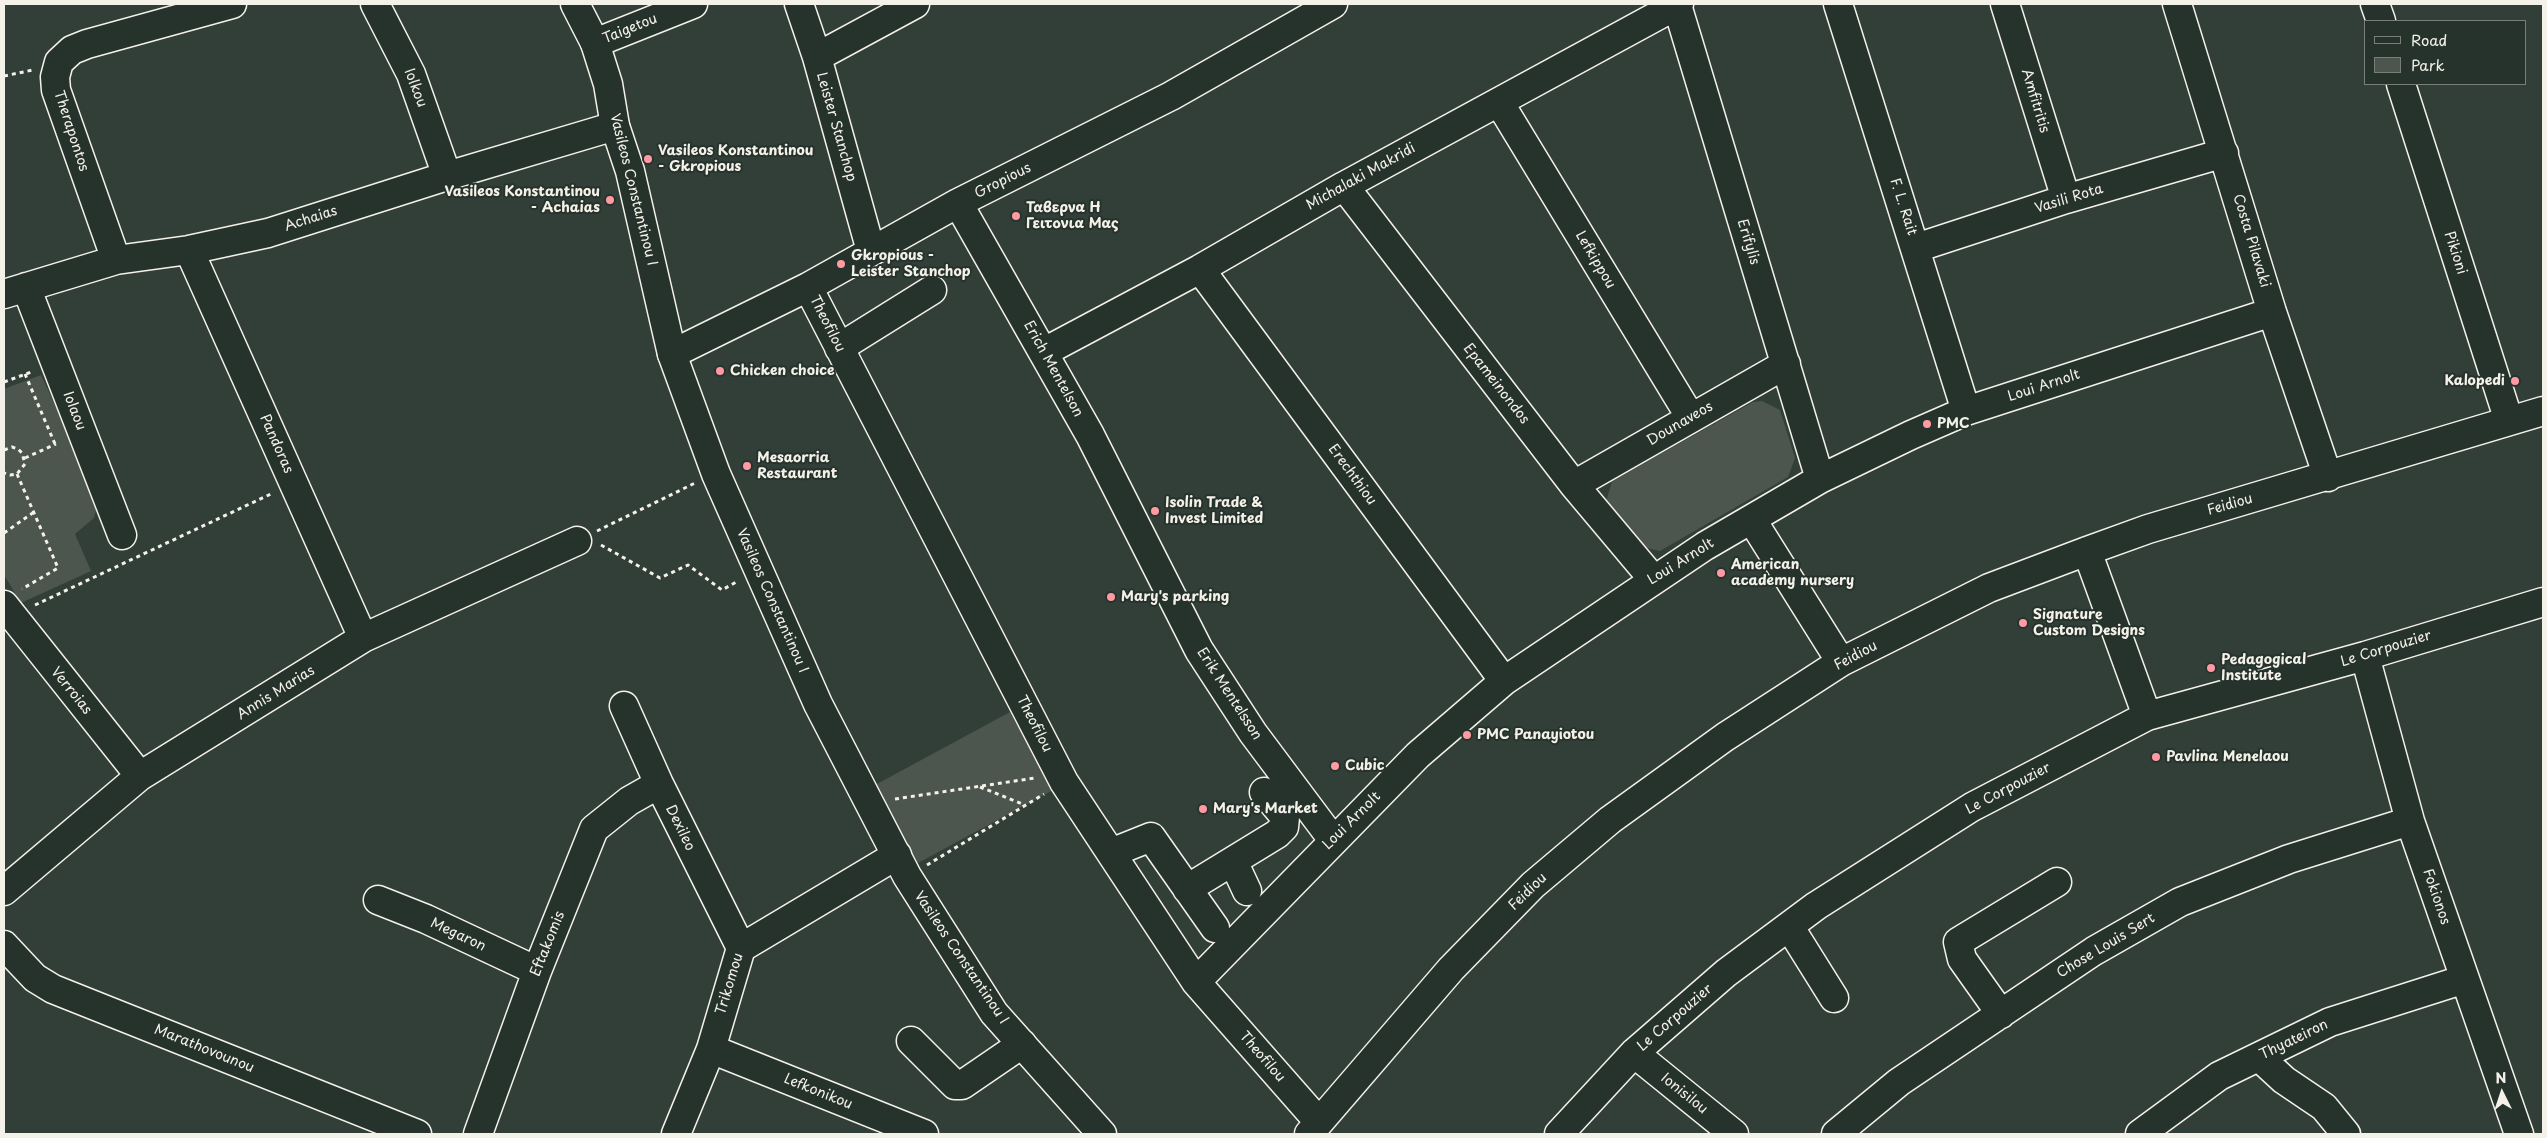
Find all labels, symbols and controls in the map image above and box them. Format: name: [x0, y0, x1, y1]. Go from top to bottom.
street label: Taigetou: [600, 10, 660, 48]
legend: [2364, 20, 2527, 85]
text: Road: [2411, 28, 2447, 51]
text: Park: [2411, 53, 2445, 76]
street label: Iolkou: [400, 66, 430, 110]
street label: Amfitritis: [2017, 67, 2053, 135]
street label: Leister Stanchop: [812, 70, 860, 184]
street label: Therapontos: [50, 88, 92, 174]
street label: Vasileos Constantinou I: [606, 112, 660, 268]
street label: Michalaki Makridi: [1304, 140, 1418, 214]
place label: Vasileos Konstantinou - Gkropious: [658, 143, 814, 176]
marker: Vasileos Konstantinou - Gkropious: [642, 153, 654, 165]
street label: Gropious: [972, 160, 1034, 202]
street label: F. L. Rait: [1886, 176, 1920, 238]
street label: Vasili Rota: [2033, 181, 2105, 217]
place label: Vasileos Konstantinou - Achaias: [444, 184, 600, 216]
street label: Costa Pilavaki: [2229, 192, 2273, 290]
marker: Vasileos Konstantinou - Achaias: [604, 194, 616, 206]
place label: Ταβερνα Η Γειτονια Μας: [1026, 200, 1119, 232]
street label: Achaias: [282, 203, 340, 235]
marker: Ταβερνα Η Γειτονια Μας: [1010, 210, 1022, 222]
street label: Erifylis: [1733, 217, 1763, 267]
street label: Lefkippou: [1571, 228, 1619, 292]
street label: Pikioni: [2440, 229, 2470, 277]
place label: Gkropious - Leister Stanchop: [851, 248, 971, 280]
marker: Gkropious - Leister Stanchop: [835, 258, 847, 270]
street label: Theofilou: [806, 293, 848, 355]
street label: Erich Mentelson: [1020, 318, 1086, 420]
street label: Epameinondos: [1459, 340, 1533, 428]
place label: Chicken choice: [730, 363, 835, 379]
marker: Chicken choice: [714, 365, 726, 377]
street label: Loui Arnolt: [2006, 366, 2082, 406]
place label: Kalopedi: [2444, 373, 2505, 389]
marker: Kalopedi: [2509, 375, 2521, 387]
street label: Iolaou: [59, 389, 89, 433]
street label: Dounaveos: [1644, 398, 1716, 450]
street label: Pandoras: [256, 412, 296, 476]
place label: PMC: [1937, 416, 1969, 432]
marker: PMC: [1921, 418, 1933, 430]
street label: Erechthiou: [1324, 441, 1380, 509]
place label: Mesaorria Restaurant: [757, 450, 837, 482]
marker: Mesaorria Restaurant: [741, 460, 753, 472]
street label: Feidiou: [2205, 491, 2255, 519]
place label: Isolin Trade & Invest Limited: [1165, 495, 1263, 528]
marker: Isolin Trade & Invest Limited: [1149, 505, 1161, 517]
street label: Vasileos Constantinou I: [733, 526, 811, 676]
street label: Loui Arnolt: [1645, 535, 1717, 589]
place label: American academy nursery: [1731, 557, 1854, 590]
marker: American academy nursery: [1715, 567, 1727, 579]
place label: Mary's parking: [1121, 589, 1229, 605]
marker: Mary's parking: [1105, 591, 1117, 603]
place label: Signature Custom Designs: [2033, 607, 2145, 640]
marker: Signature Custom Designs: [2017, 617, 2029, 629]
street label: Le Corpouzier: [2339, 627, 2433, 671]
street label: Feidiou: [1832, 638, 1880, 674]
street label: Erik Mentelsson: [1193, 645, 1265, 743]
place label: Pedagogical Institute: [2221, 652, 2306, 684]
street label: Annis Marias: [234, 662, 318, 724]
marker: Pedagogical Institute: [2205, 662, 2217, 674]
street label: Verroias: [47, 664, 95, 718]
street label: Theofilou: [1013, 693, 1055, 755]
place label: PMC Panayiotou: [1477, 727, 1594, 743]
marker: PMC Panayiotou: [1461, 729, 1473, 741]
place label: Pavlina Menelaou: [2166, 749, 2289, 765]
marker: Pavlina Menelaou: [2150, 751, 2162, 763]
place label: Cubic: [1345, 758, 1384, 774]
marker: Cubic: [1329, 760, 1341, 772]
street label: Le Corpouzier: [1963, 760, 2053, 818]
street label: Loui Arnolt: [1320, 789, 1384, 853]
place label: Mary's Market: [1213, 801, 1318, 817]
street label: Dexileo: [662, 802, 698, 854]
marker: Mary's Market: [1197, 803, 1209, 815]
street label: Fokionos: [2419, 867, 2453, 927]
street label: Feidiou: [1505, 870, 1551, 914]
street label: Vasileos Constantinou I: [910, 888, 1012, 1028]
street label: Eftakomis: [527, 909, 569, 979]
street label: Chose Louis Sert: [2054, 910, 2158, 982]
street label: Megaron: [428, 915, 488, 955]
street label: Trikomou: [713, 951, 747, 1017]
street label: Le Corpouzier: [1634, 981, 1716, 1055]
street label: Thyateiron: [2257, 1016, 2331, 1064]
street label: Marathovounou: [152, 1021, 256, 1077]
street label: Theofilou: [1236, 1028, 1288, 1086]
text: N: [2495, 1067, 2507, 1088]
north arrow: [2477, 1068, 2527, 1118]
street label: Ionisilou: [1657, 1070, 1711, 1118]
street label: Lefkonikou: [781, 1071, 855, 1113]

